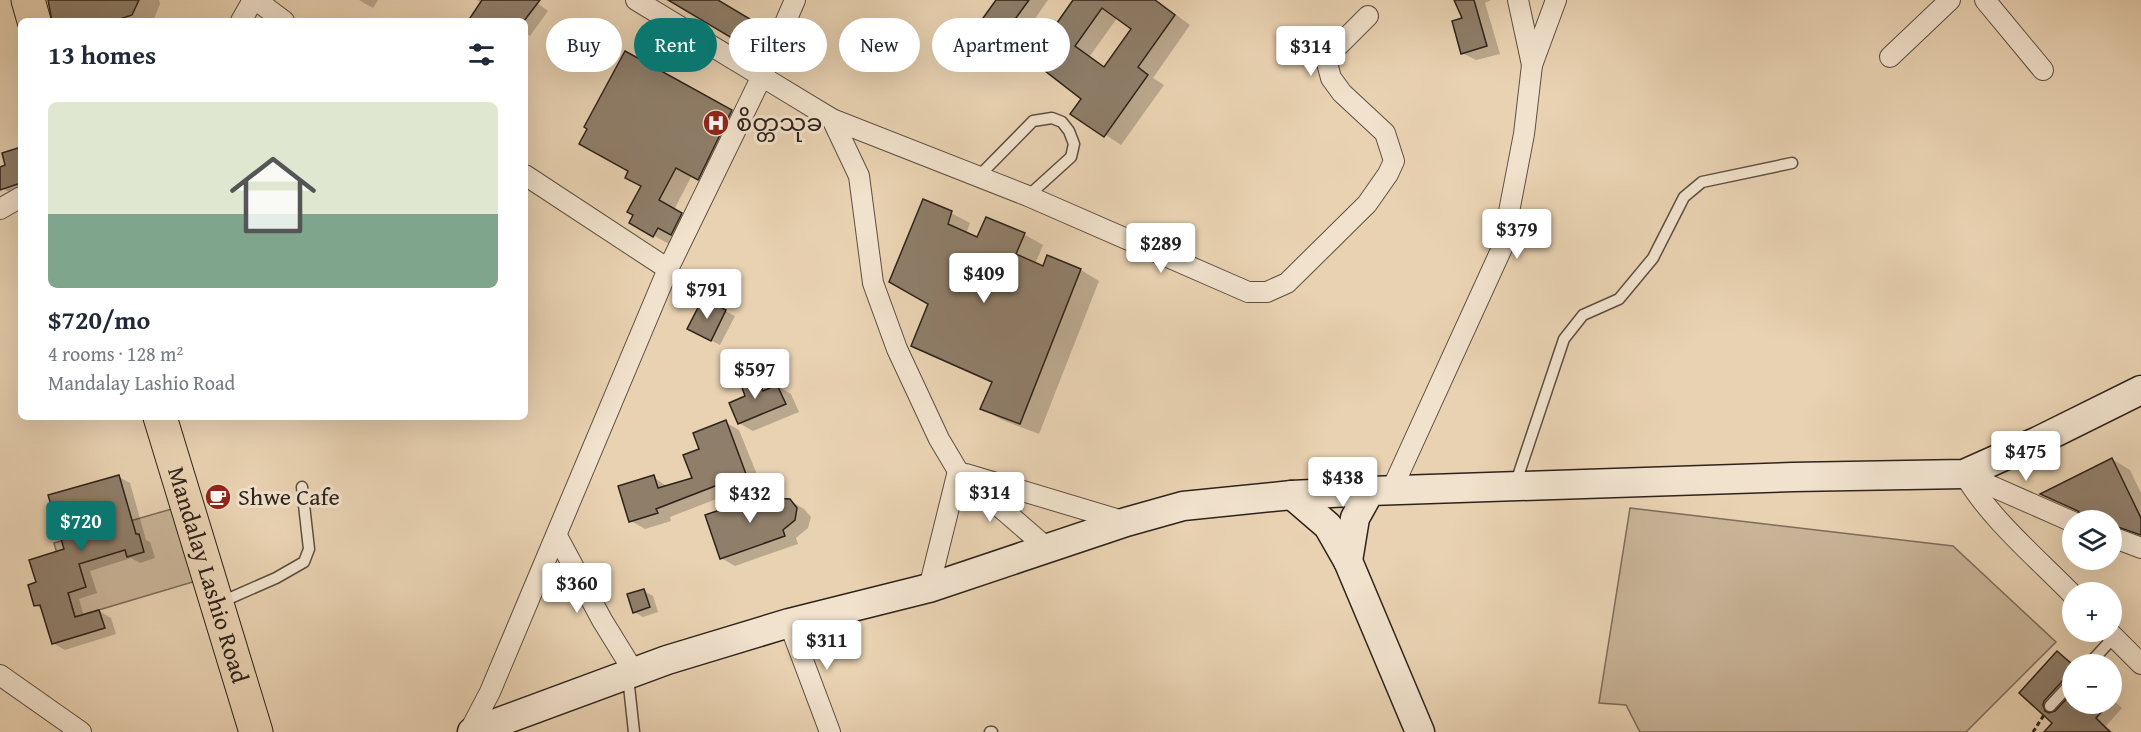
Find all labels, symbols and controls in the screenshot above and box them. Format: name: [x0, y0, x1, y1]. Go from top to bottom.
chip: Buy: [546, 18, 622, 72]
chip: Rent: [634, 18, 717, 72]
chip: Filters: [729, 18, 827, 72]
chip: New: [839, 18, 920, 72]
chip: Apartment: [932, 18, 1070, 72]
pin: $314: [1275, 26, 1347, 77]
text: $314: [1290, 31, 1332, 60]
text: 13 homes: [48, 35, 156, 74]
icon: filters: [465, 38, 498, 71]
place label: စိတ္တသုခ: [736, 105, 822, 142]
hospital icon: စိတ္တသုခ: [701, 108, 731, 138]
icon: home: [219, 141, 327, 249]
pin: $379: [1481, 209, 1553, 260]
text: $379: [1496, 214, 1538, 243]
pin: $289: [1125, 223, 1197, 274]
text: $289: [1140, 228, 1182, 257]
pin: $409: [948, 253, 1020, 304]
text: $409: [963, 258, 1005, 287]
pin: $791: [671, 269, 743, 320]
text: $791: [686, 274, 728, 303]
text: $720/mo: [48, 300, 150, 339]
text: 4 rooms · 128 m²: [48, 339, 183, 368]
pin: $597: [719, 349, 791, 400]
text: $597: [734, 354, 776, 383]
text: Mandalay Lashio Road: [48, 368, 235, 397]
pin: $475: [1990, 431, 2062, 482]
text: $475: [2005, 436, 2047, 465]
pin: $438: [1307, 457, 1379, 508]
street label: Mandalay Lashio Road: [159, 462, 258, 687]
text: $438: [1322, 462, 1364, 491]
pin: $314: [954, 472, 1026, 523]
pin: $432: [714, 473, 786, 524]
text: $314: [969, 477, 1011, 506]
text: $432: [729, 478, 771, 507]
place label: Shwe Cafe: [238, 479, 340, 514]
cafe icon: Shwe Cafe: [203, 482, 233, 512]
pin: $720: [45, 501, 117, 552]
text: $720: [60, 506, 102, 535]
map controls: [2062, 510, 2122, 714]
button: layers: [2062, 510, 2122, 570]
pin: $360: [541, 563, 613, 614]
text: $360: [556, 568, 598, 597]
button: +: [2062, 582, 2122, 642]
pin: $311: [791, 620, 863, 671]
text: $311: [806, 625, 848, 654]
button: −: [2062, 654, 2122, 714]

